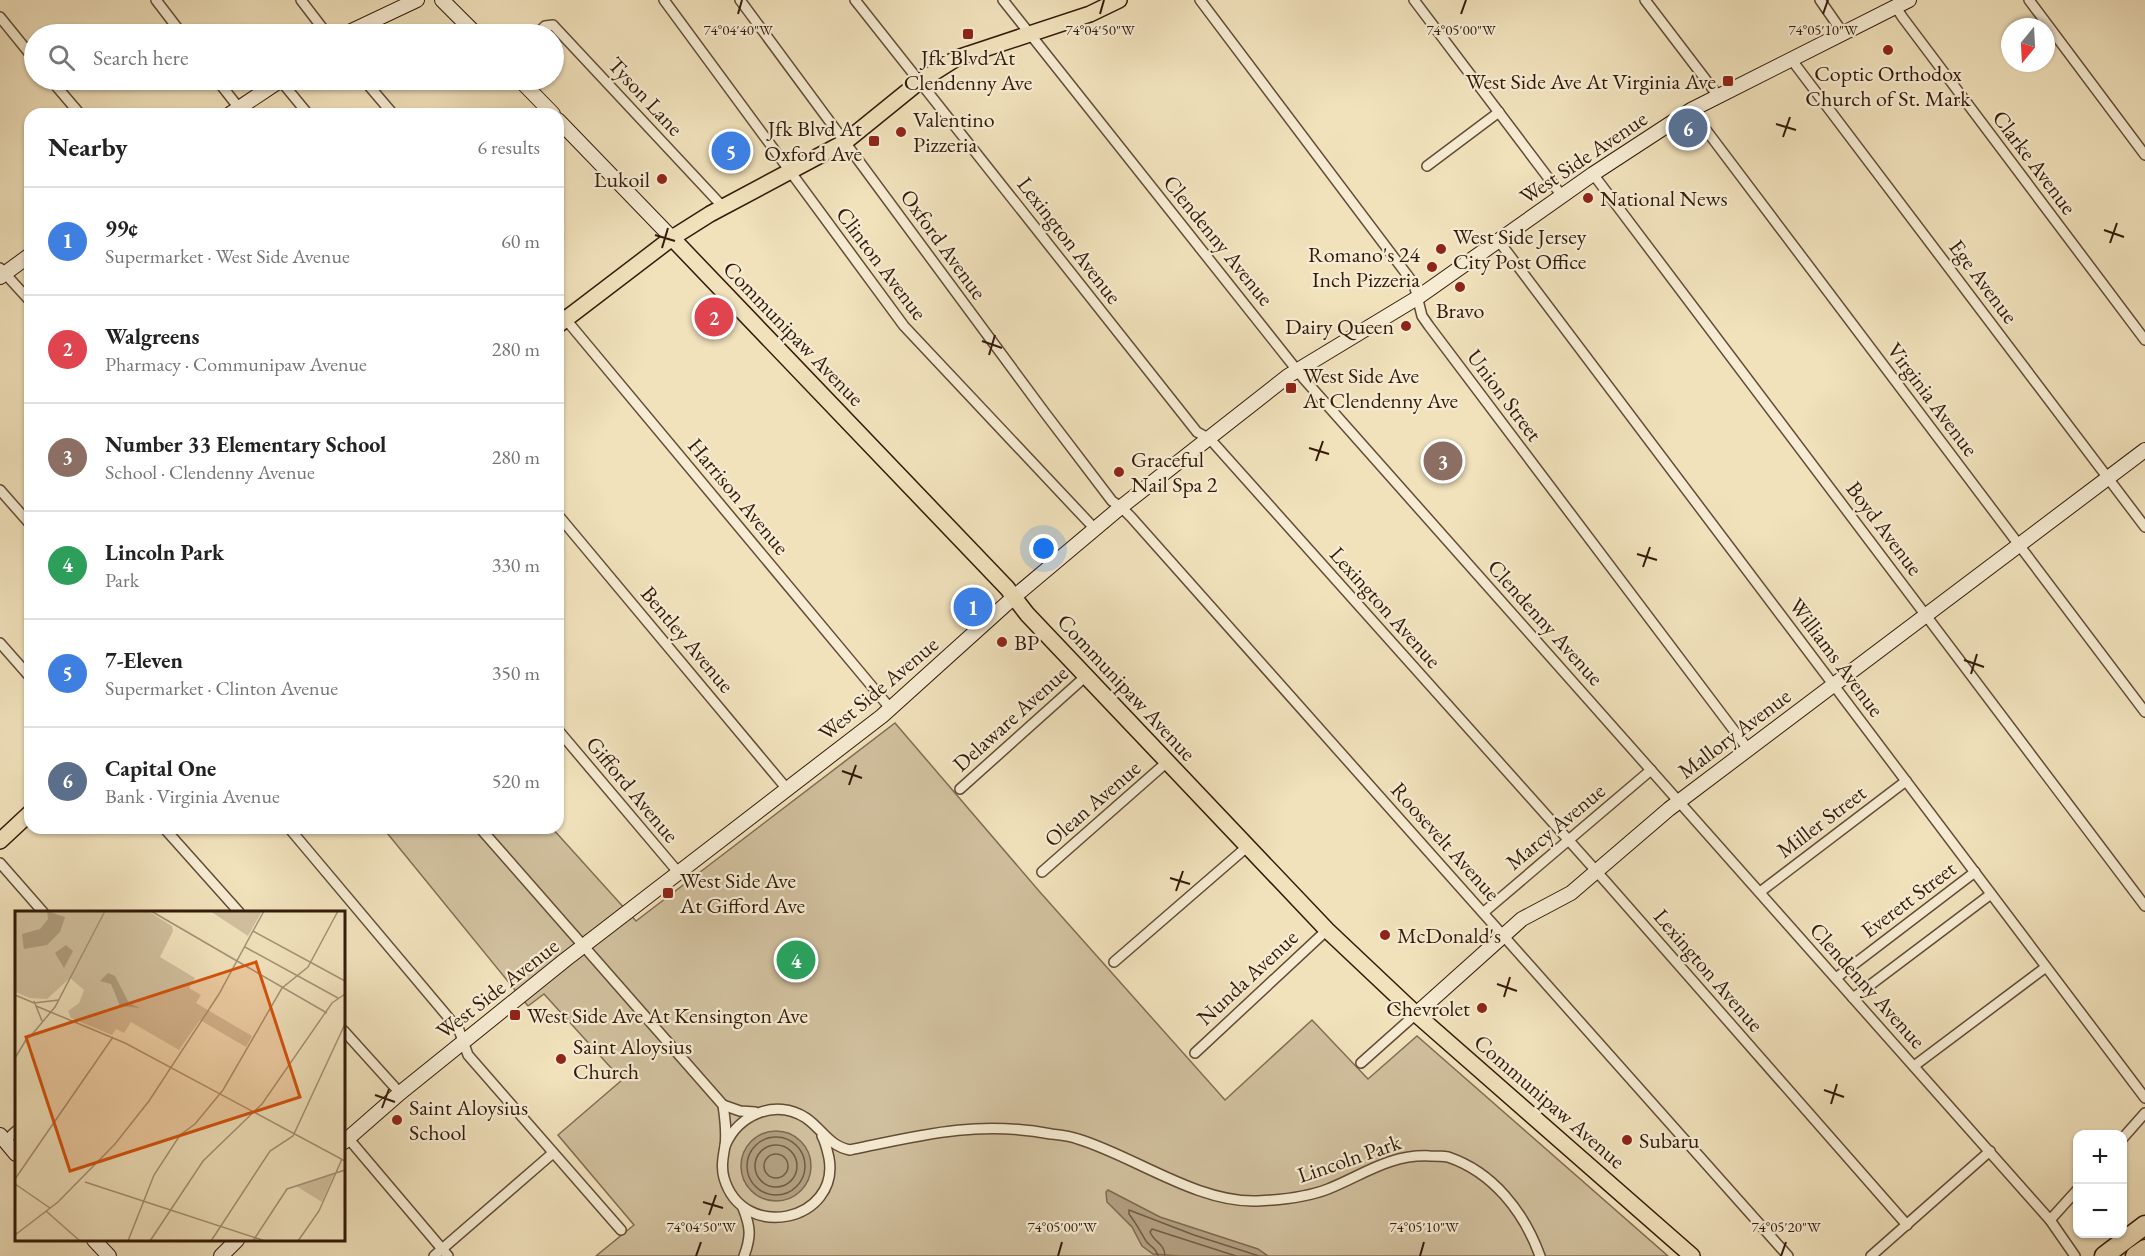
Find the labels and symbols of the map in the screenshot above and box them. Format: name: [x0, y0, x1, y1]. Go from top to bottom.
north arrow: [2001, 18, 2055, 72]
text: 74°04'40"W: [703, 20, 773, 39]
text: 74°04'50"W: [1065, 20, 1135, 39]
text: 74°05'00"W: [1426, 20, 1496, 39]
text: 74°05'10"W: [1788, 20, 1858, 39]
marker: Jfk Blvd At Clendenny Ave: [961, 27, 975, 41]
place label: Jfk Blvd At Clendenny Ave: [904, 43, 1033, 97]
marker: Coptic Orthodox Church of St. Mark: [1881, 43, 1895, 57]
street label: Tyson Lane: [602, 51, 690, 142]
place label: Coptic Orthodox Church of St. Mark: [1805, 59, 1971, 113]
place label: West Side Ave At Virginia Ave: [1465, 67, 1716, 96]
marker: West Side Ave At Virginia Ave: [1721, 74, 1735, 88]
street label: West Side Avenue: [1514, 104, 1653, 211]
street label: Clarke Avenue: [1986, 104, 2084, 221]
place label: Valentino Pizzeria: [913, 105, 995, 159]
pin: 6: [1668, 106, 1708, 150]
place label: Jfk Blvd At Oxford Ave: [764, 114, 862, 168]
marker: Valentino Pizzeria: [894, 125, 908, 139]
pin: 5: [712, 128, 750, 174]
marker: Jfk Blvd At Oxford Ave: [867, 134, 881, 148]
place label: Lukoil: [594, 165, 650, 194]
street label: Clendenny Avenue: [1157, 169, 1281, 312]
street label: Lexington Avenue: [1011, 171, 1129, 310]
marker: Lukoil: [655, 172, 669, 186]
street label: Oxford Avenue: [894, 183, 994, 306]
place label: National News: [1600, 184, 1728, 213]
marker: National News: [1581, 191, 1595, 205]
street label: Clinton Avenue: [829, 201, 934, 326]
place label: West Side Jersey City Post Office: [1453, 222, 1587, 276]
street label: Ege Avenue: [1942, 233, 2025, 330]
place label: Romano's 24 Inch Pizzeria: [1308, 240, 1420, 294]
marker: West Side Jersey City Post Office: [1434, 242, 1448, 256]
street label: Communipaw Avenue: [717, 254, 871, 413]
marker: Romano's 24 Inch Pizzeria: [1425, 260, 1439, 274]
marker: Bravo: [1453, 280, 1467, 294]
pin: 2: [694, 294, 734, 340]
place label: Bravo: [1436, 296, 1484, 325]
place label: Dairy Queen: [1285, 312, 1394, 341]
marker: Dairy Queen: [1399, 319, 1413, 333]
street label: Virginia Avenue: [1880, 337, 1985, 462]
street label: Union Street: [1460, 343, 1549, 447]
place label: West Side Ave At Clendenny Ave: [1302, 361, 1458, 415]
marker: West Side Ave At Clendenny Ave: [1284, 381, 1298, 395]
street label: Harrison Avenue: [681, 432, 796, 561]
pin: 3: [1424, 438, 1462, 484]
place label: Graceful Nail Spa 2: [1131, 445, 1218, 499]
marker: Graceful Nail Spa 2: [1112, 465, 1126, 479]
street label: Boyd Avenue: [1840, 475, 1930, 582]
your location: [1029, 534, 1058, 563]
street label: Lexington Avenue: [1323, 540, 1448, 675]
street label: Clendenny Avenue: [1481, 553, 1610, 692]
street label: Bentley Avenue: [634, 580, 741, 699]
pin: 1: [954, 584, 992, 630]
street label: Williams Avenue: [1782, 592, 1891, 723]
street label: Communipaw Avenue: [1051, 608, 1203, 767]
place label: BP: [1014, 628, 1039, 657]
street label: West Side Avenue: [812, 630, 945, 747]
marker: BP: [995, 635, 1009, 649]
street label: Delaware Avenue: [946, 659, 1075, 778]
street label: Mallory Avenue: [1672, 681, 1797, 785]
street label: Gifford Avenue: [580, 730, 686, 849]
street label: Olean Avenue: [1038, 753, 1147, 853]
street label: Roosevelt Avenue: [1384, 776, 1507, 907]
street label: Marcy Avenue: [1500, 776, 1611, 876]
street label: Miller Street: [1771, 778, 1872, 864]
street label: Everett Street: [1855, 854, 1962, 945]
place label: West Side Ave At Gifford Ave: [679, 866, 806, 920]
marker: West Side Ave At Gifford Ave: [661, 886, 675, 900]
street label: Lexington Avenue: [1647, 903, 1770, 1038]
inset map: [15, 911, 345, 1241]
street label: Clendenny Avenue: [1803, 916, 1932, 1055]
place label: McDonald's: [1397, 921, 1501, 950]
street label: Nunda Avenue: [1191, 923, 1304, 1032]
marker: McDonald's: [1378, 928, 1392, 942]
street label: West Side Avenue: [430, 931, 565, 1045]
pin: 4: [776, 938, 816, 982]
place label: Chevrolet: [1386, 994, 1470, 1023]
place label: West Side Ave At Kensington Ave: [527, 1001, 808, 1030]
marker: Chevrolet: [1475, 1001, 1489, 1015]
marker: West Side Ave At Kensington Ave: [508, 1008, 522, 1022]
street label: Communipaw Avenue: [1468, 1028, 1632, 1175]
place label: Saint Aloysius Church: [573, 1032, 692, 1086]
marker: Saint Aloysius Church: [554, 1052, 568, 1066]
place label: Saint Aloysius School: [409, 1093, 528, 1147]
marker: Saint Aloysius School: [390, 1113, 404, 1127]
place label: Subaru: [1639, 1126, 1700, 1155]
street label: Lincoln Park: [1294, 1127, 1405, 1190]
marker: Subaru: [1620, 1133, 1634, 1147]
text: 74°04'50"W: [666, 1217, 736, 1236]
text: 74°05'00"W: [1027, 1217, 1097, 1236]
text: 74°05'10"W: [1389, 1217, 1459, 1236]
text: 74°05'20"W: [1751, 1217, 1821, 1236]

